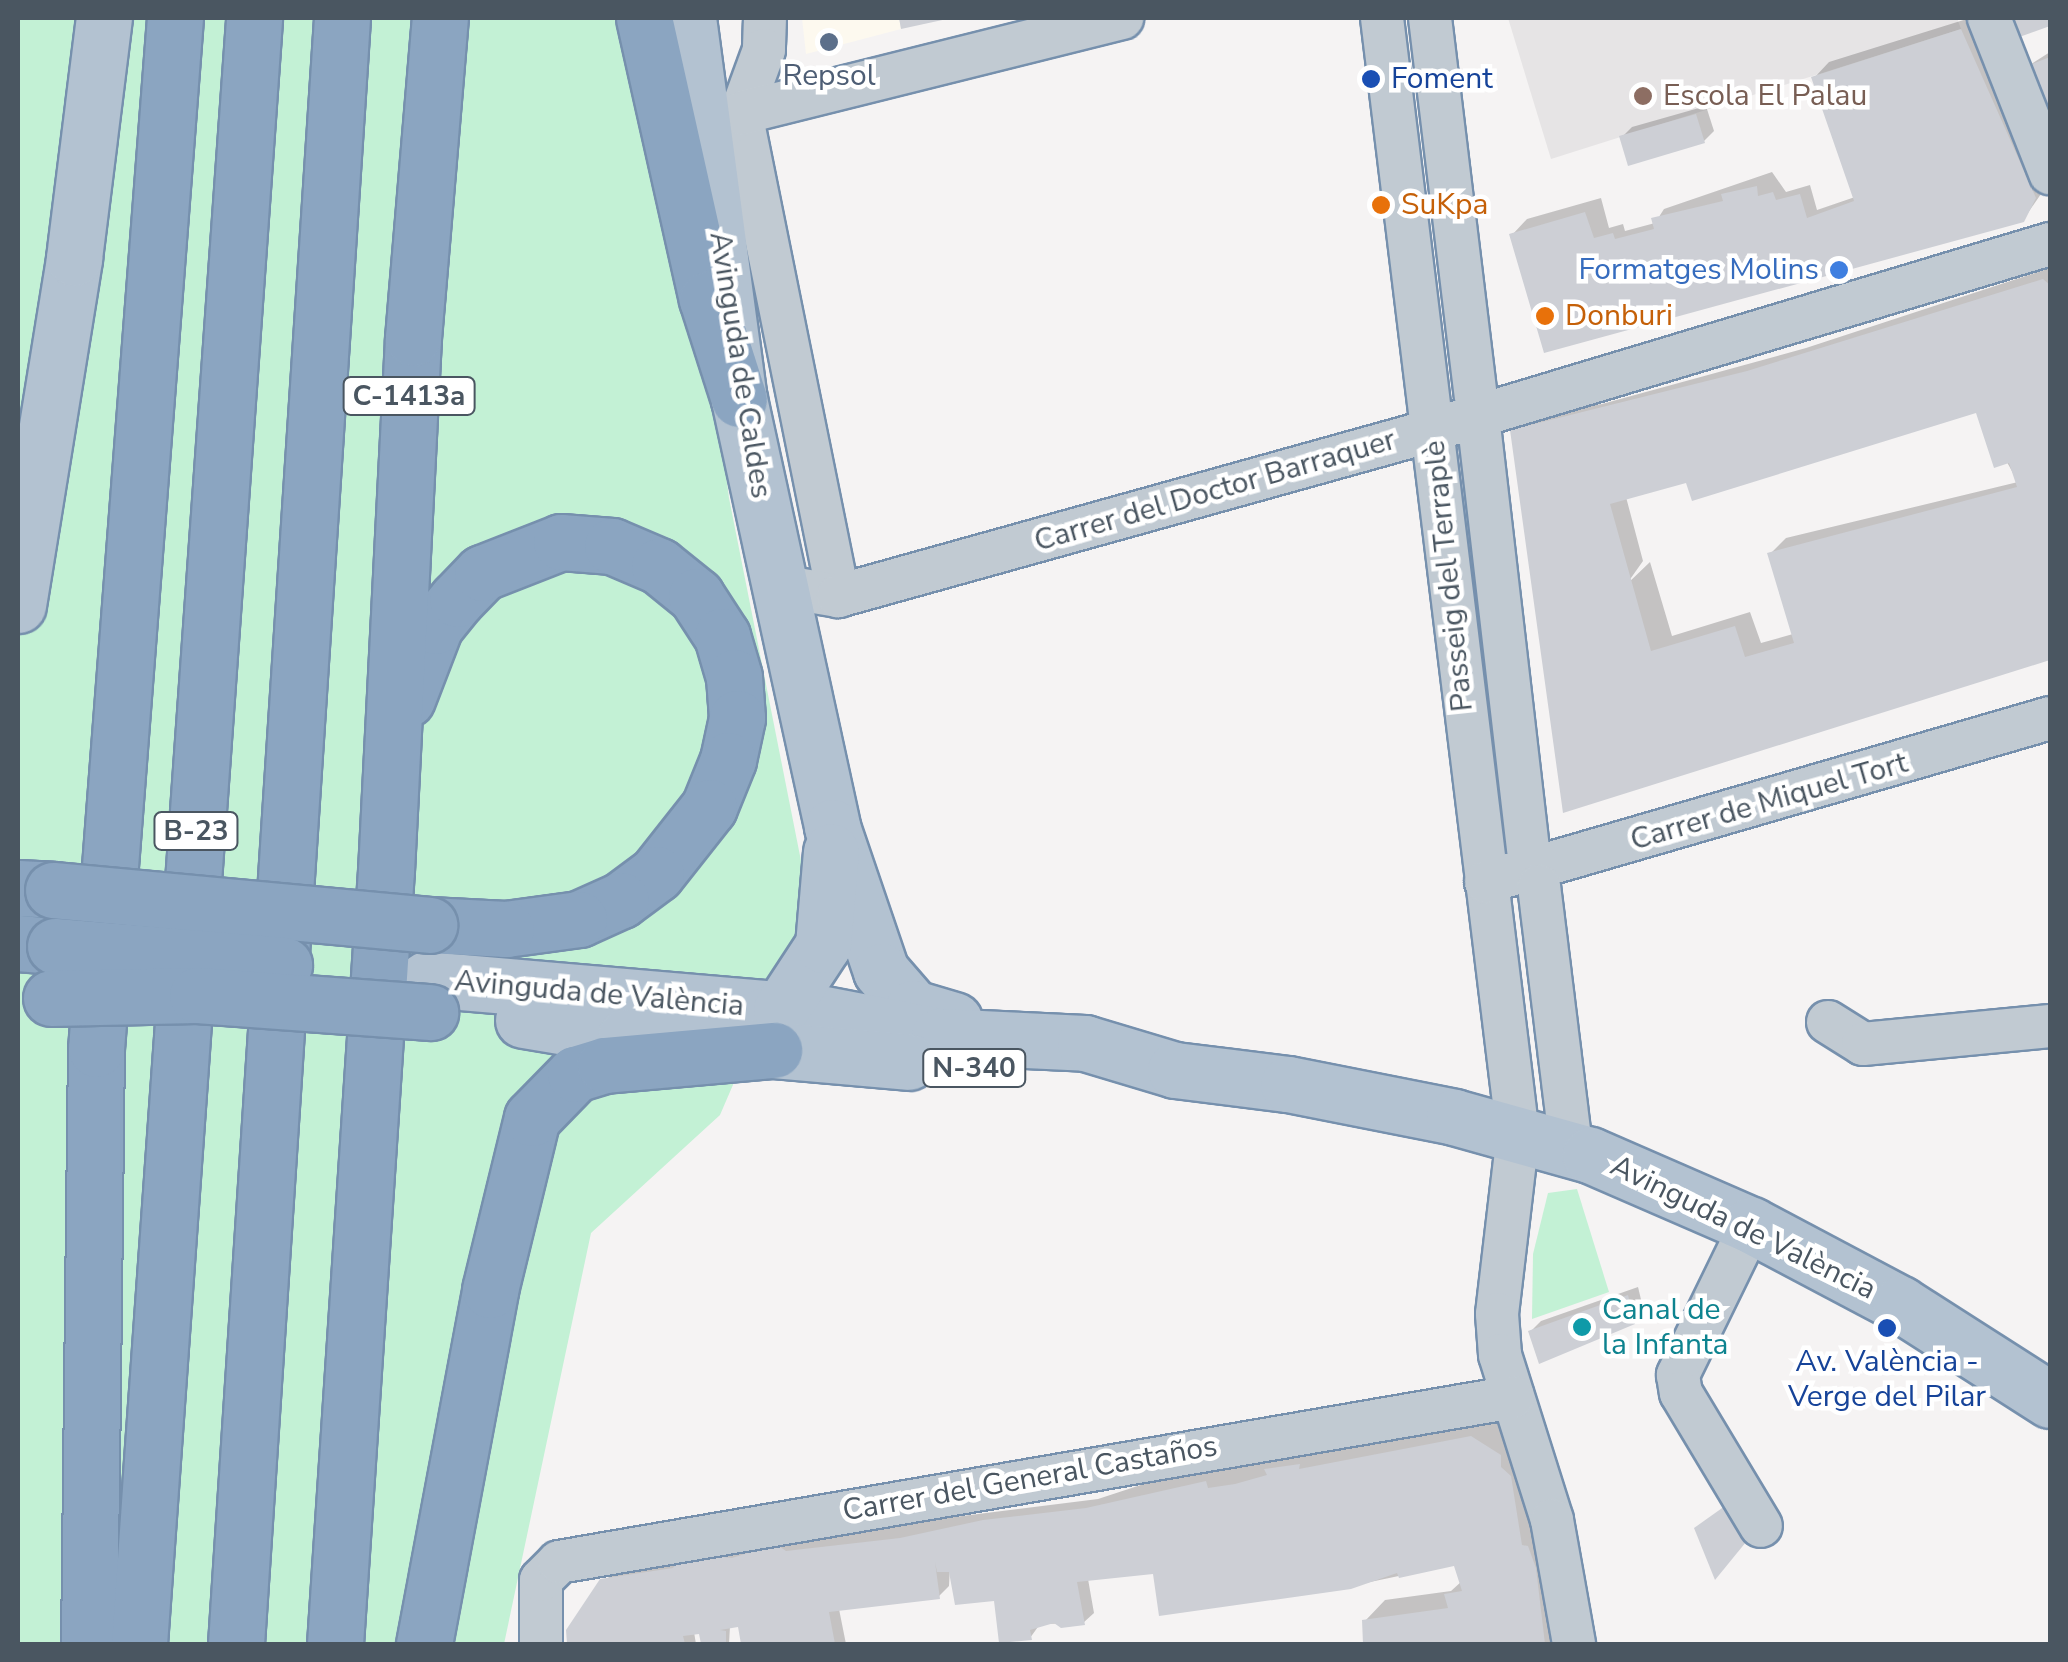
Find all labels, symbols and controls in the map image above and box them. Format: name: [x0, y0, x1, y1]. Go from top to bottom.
marker: Repsol: [818, 31, 840, 53]
place label: Repsol: [782, 58, 876, 94]
place label: Foment: [1391, 61, 1493, 97]
marker: Foment: [1360, 68, 1382, 90]
place label: Escola El Palau: [1663, 78, 1867, 114]
marker: Escola El Palau: [1632, 85, 1654, 107]
place label: SuKpa: [1401, 187, 1488, 223]
marker: SuKpa: [1370, 194, 1392, 216]
street label: Avinguda de Caldes: [701, 229, 779, 501]
place label: Formatges Molins: [1578, 252, 1819, 288]
marker: Formatges Molins: [1828, 259, 1850, 281]
place label: Donburi: [1565, 298, 1673, 334]
marker: Donburi: [1534, 305, 1556, 327]
road number: C-1413a: [342, 373, 476, 419]
street label: Carrer del Doctor Barraquer: [1030, 422, 1400, 560]
street label: Passeig del Terraplè: [1417, 439, 1481, 713]
street label: Carrer de Miquel Tort: [1626, 745, 1912, 859]
road number: B-23: [151, 808, 241, 854]
street label: Avinguda de València: [453, 963, 745, 1025]
road number: N-340: [922, 1045, 1026, 1091]
street label: Avinguda de València: [1605, 1148, 1881, 1308]
place label: Canal de la Infanta: [1602, 1292, 1728, 1362]
marker: Canal de la Infanta: [1571, 1316, 1593, 1338]
marker: Av. València - Verge del Pilar: [1876, 1317, 1898, 1339]
place label: Av. València - Verge del Pilar: [1788, 1344, 1986, 1414]
street label: Carrer del General Castaños: [840, 1428, 1220, 1530]

